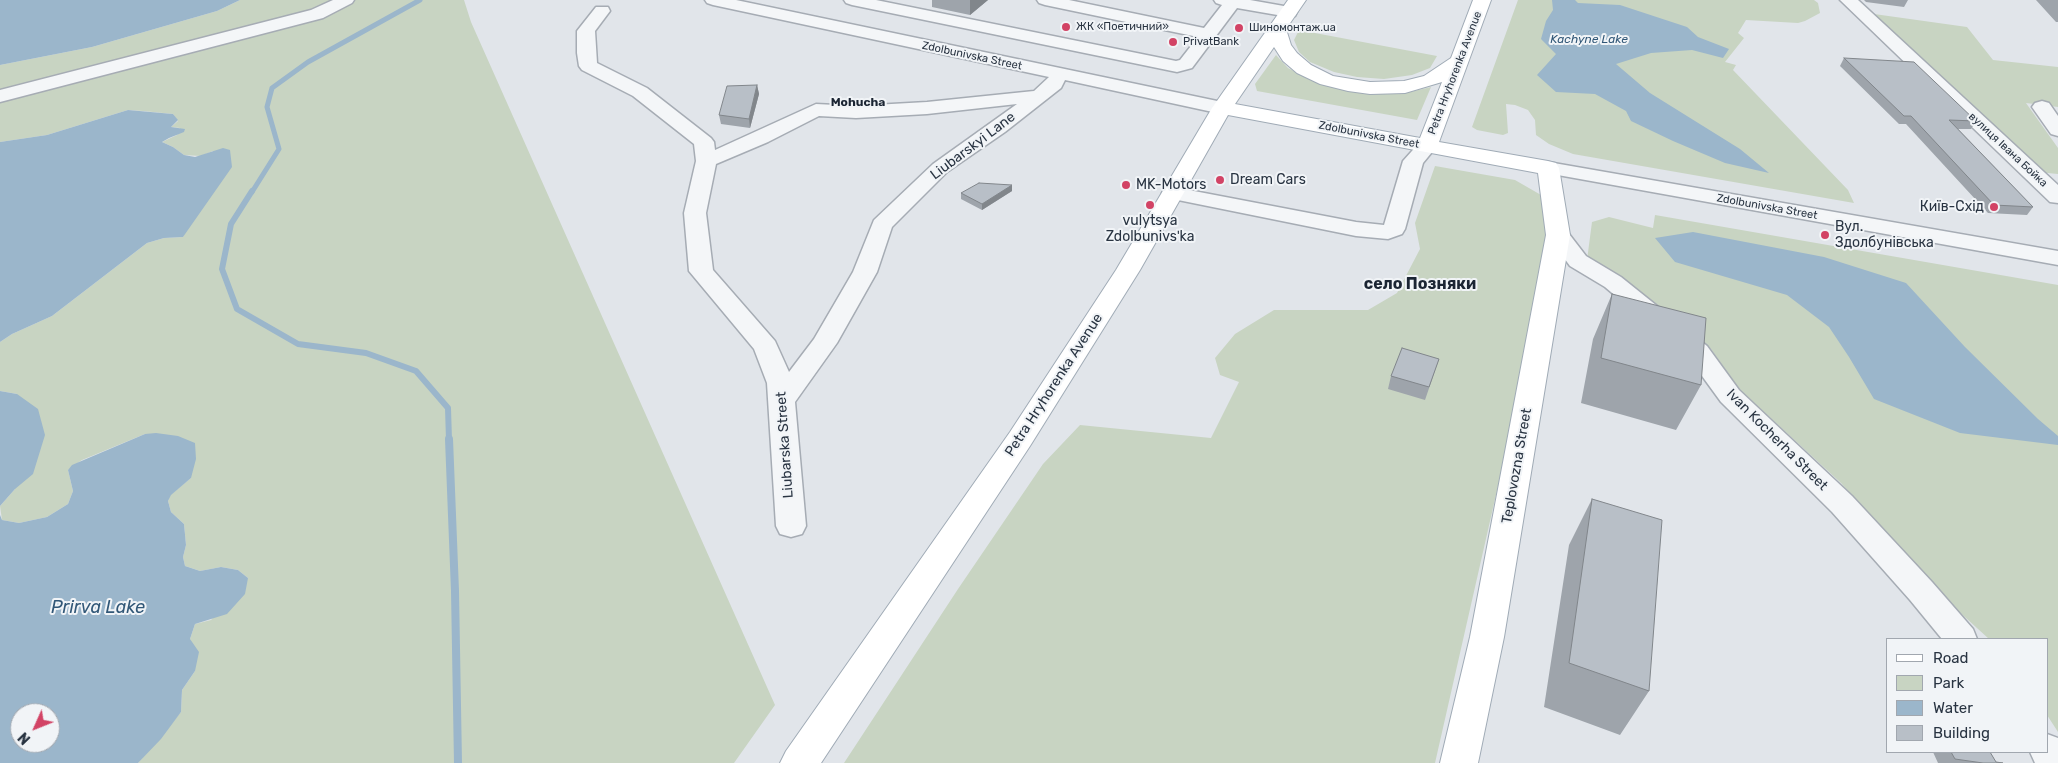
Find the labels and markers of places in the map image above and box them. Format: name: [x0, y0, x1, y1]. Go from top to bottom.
place label: ЖК «Поетичний»: [1076, 20, 1169, 34]
marker: ЖК «Поетичний»: [1060, 21, 1072, 33]
place label: Шиномонтаж.ua: [1249, 21, 1336, 35]
marker: Шиномонтаж.ua: [1233, 22, 1245, 34]
place label: PrivatBank: [1183, 35, 1239, 49]
marker: PrivatBank: [1167, 36, 1179, 48]
place label: Dream Cars: [1230, 172, 1306, 188]
marker: Dream Cars: [1214, 174, 1226, 186]
place label: MK-Motors: [1136, 177, 1206, 193]
marker: MK-Motors: [1120, 179, 1132, 191]
marker: vulytsya Zdolbunivsʹka: [1144, 199, 1156, 211]
place label: Київ-Схід: [1920, 199, 1984, 215]
marker: Київ-Схід: [1988, 201, 2000, 213]
place label: vulytsya Zdolbunivsʹka: [1106, 213, 1194, 246]
place label: Вул. Здолбунівська: [1835, 219, 1934, 252]
marker: Вул. Здолбунівська: [1819, 229, 1831, 241]

